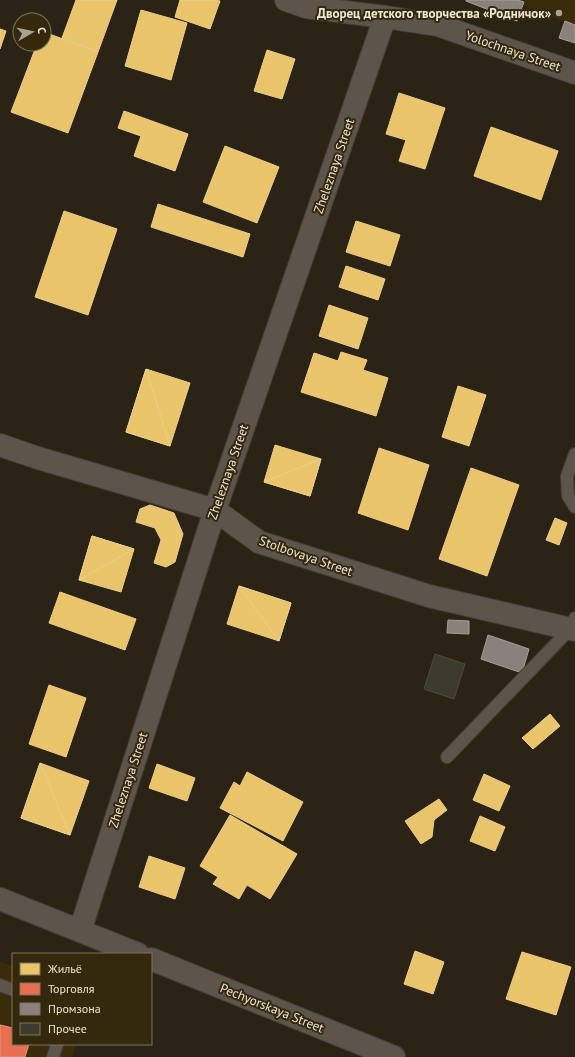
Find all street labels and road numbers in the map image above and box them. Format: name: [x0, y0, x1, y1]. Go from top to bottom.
street label: Yolochnaya Street: [463, 27, 563, 75]
street label: Zheleznaya Street: [310, 116, 358, 216]
street label: Zheleznaya Street: [204, 422, 252, 522]
street label: Stolbovaya Street: [257, 532, 355, 580]
street label: Zheleznaya Street: [105, 729, 152, 830]
street label: Pechyorskaya Street: [217, 979, 327, 1037]

